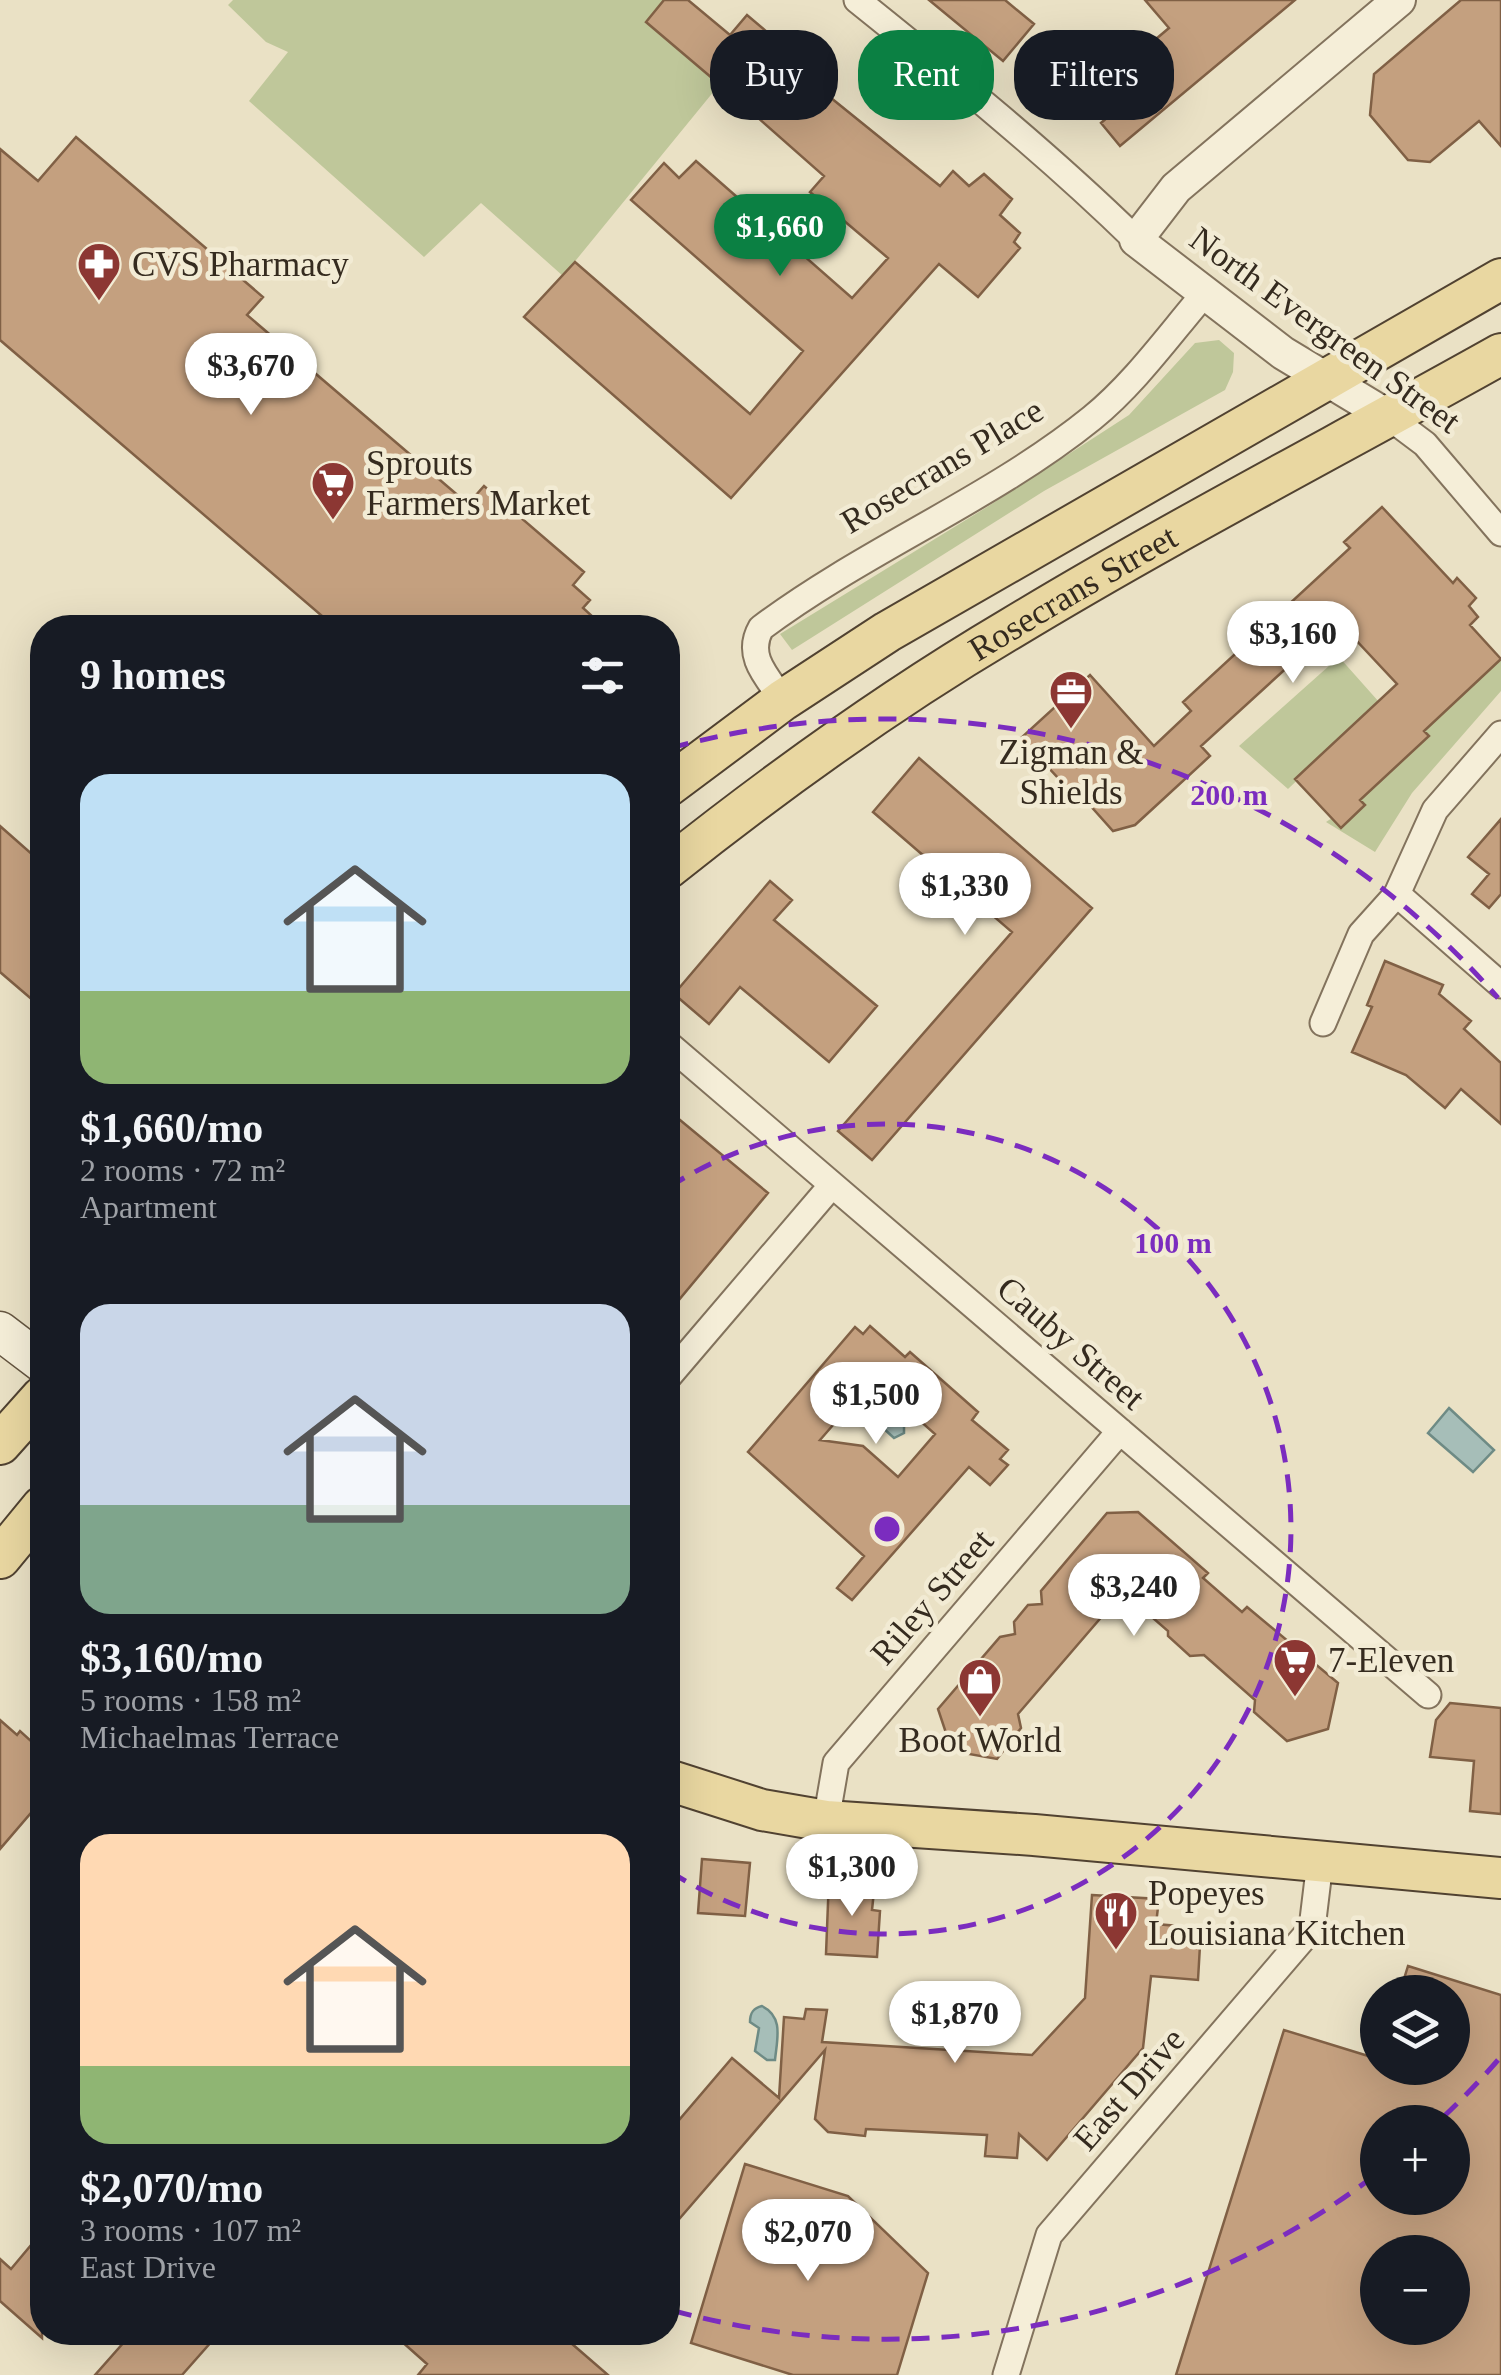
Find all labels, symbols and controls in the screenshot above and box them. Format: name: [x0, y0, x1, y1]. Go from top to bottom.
chip: Buy: [710, 30, 838, 120]
chip: Rent: [858, 30, 994, 120]
chip: Filters: [1014, 30, 1174, 120]
pin: $1,660: [699, 194, 861, 279]
text: $1,660: [736, 208, 824, 244]
street label: North Evergreen Street: [1182, 219, 1468, 441]
pharmacy icon: CVS Pharmacy: [76, 241, 122, 302]
place label: CVS Pharmacy: [132, 245, 349, 284]
pin: $3,670: [170, 333, 332, 418]
text: $3,670: [207, 347, 295, 383]
street label: Rosecrans Place: [834, 390, 1050, 542]
place label: Sprouts Farmers Market: [366, 444, 591, 523]
supermarket icon: Sprouts Farmers Market: [310, 460, 356, 521]
street label: Rosecrans Street: [962, 517, 1184, 669]
pin: $3,160: [1212, 601, 1374, 686]
text: $3,160: [1249, 615, 1337, 651]
icon: filters: [575, 648, 630, 703]
text: 9 homes: [80, 652, 226, 698]
office icon: Zigman & Shields: [1048, 669, 1094, 730]
place label: Zigman & Shields: [999, 733, 1143, 812]
text: 200 m: [1190, 778, 1268, 811]
icon: home: [265, 839, 445, 1019]
pin: $1,330: [884, 853, 1046, 938]
text: $1,330: [921, 867, 1009, 903]
text: $1,660/mo: [80, 1105, 263, 1151]
text: 2 rooms · 72 m²: [80, 1152, 285, 1188]
text: Apartment: [80, 1189, 217, 1225]
text: 100 m: [1134, 1226, 1212, 1259]
street label: Cauby Street: [990, 1269, 1153, 1418]
pin: $1,500: [795, 1362, 957, 1447]
icon: home: [265, 1369, 445, 1549]
text: $1,500: [832, 1376, 920, 1412]
centre of rings: [869, 1511, 905, 1547]
street label: Riley Street: [863, 1521, 1001, 1673]
pin: $3,240: [1053, 1554, 1215, 1639]
text: $3,240: [1090, 1568, 1178, 1604]
text: $3,160/mo: [80, 1635, 263, 1681]
supermarket icon: 7-Eleven: [1272, 1637, 1318, 1698]
place label: 7-Eleven: [1328, 1641, 1454, 1680]
shop icon: Boot World: [957, 1657, 1003, 1718]
text: 5 rooms · 158 m²: [80, 1682, 301, 1718]
text: Michaelmas Terrace: [80, 1719, 339, 1755]
place label: Boot World: [899, 1721, 1062, 1760]
pin: $1,300: [771, 1834, 933, 1919]
text: $1,300: [808, 1848, 896, 1884]
place label: Popeyes Louisiana Kitchen: [1148, 1874, 1406, 1953]
restaurant icon: Popeyes Louisiana Kitchen: [1093, 1890, 1139, 1951]
icon: home: [265, 1899, 445, 2079]
map controls: [1360, 1975, 1470, 2345]
button: layers: [1360, 1975, 1470, 2085]
pin: $1,870: [874, 1981, 1036, 2066]
text: $1,870: [911, 1995, 999, 2031]
street label: East Drive: [1066, 2020, 1192, 2158]
button: +: [1360, 2105, 1470, 2215]
text: $2,070/mo: [80, 2165, 263, 2211]
pin: $2,070: [727, 2199, 889, 2284]
text: 3 rooms · 107 m²: [80, 2212, 301, 2248]
text: $2,070: [764, 2213, 852, 2249]
button: −: [1360, 2235, 1470, 2345]
text: East Drive: [80, 2249, 216, 2285]

